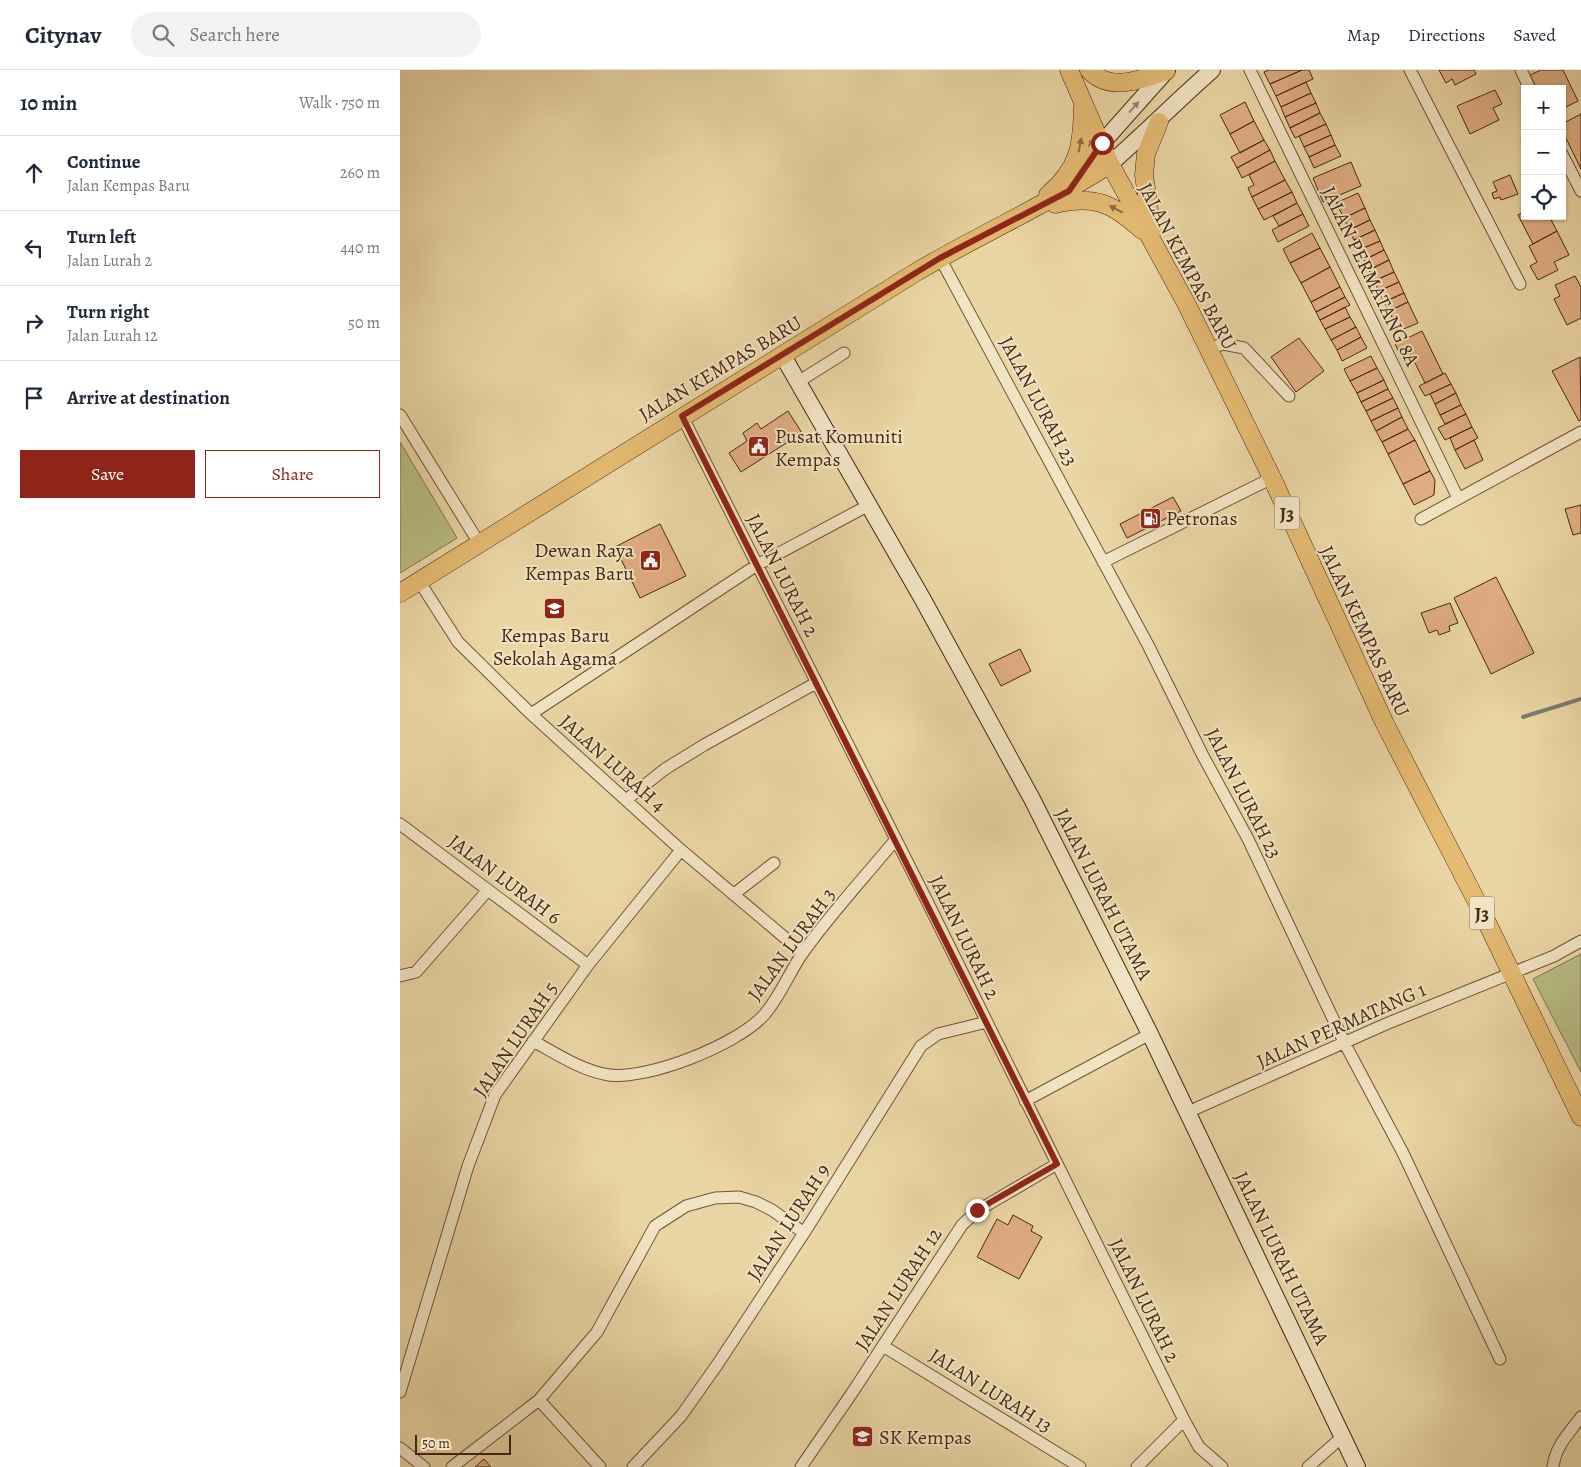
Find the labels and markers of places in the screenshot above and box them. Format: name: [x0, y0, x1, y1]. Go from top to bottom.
place label: Pusat Komuniti Kempas: [775, 423, 903, 473]
public building icon: Pusat Komuniti Kempas: [747, 435, 771, 459]
place label: Petronas: [1166, 505, 1237, 532]
fuel station icon: Petronas: [1138, 506, 1162, 530]
place label: Dewan Raya Kempas Baru: [525, 537, 635, 587]
public building icon: Dewan Raya Kempas Baru: [638, 549, 662, 573]
school or university icon: Kempas Baru Sekolah Agama: [543, 597, 567, 621]
place label: Kempas Baru Sekolah Agama: [493, 622, 618, 672]
place label: SK Kempas: [879, 1424, 972, 1451]
school or university icon: SK Kempas: [851, 1425, 875, 1449]

